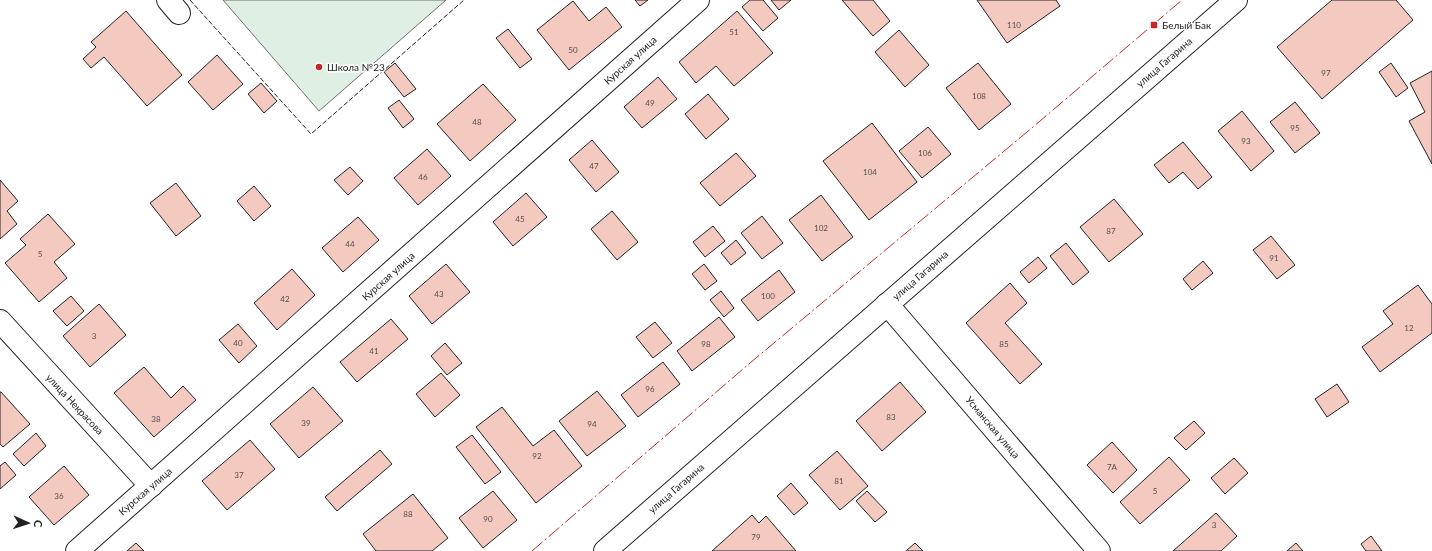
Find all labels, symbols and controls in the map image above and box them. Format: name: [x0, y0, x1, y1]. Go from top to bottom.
place label: Белый Бак: [1162, 19, 1212, 31]
house number: 110: [1007, 20, 1021, 30]
marker: Белый Бак: [1149, 20, 1159, 30]
house number: 51: [729, 27, 739, 37]
street label: Курская улица: [601, 33, 659, 87]
street label: улица Гагарина: [1134, 35, 1194, 89]
house number: 50: [568, 45, 578, 55]
place label: Школа №23: [327, 61, 385, 73]
marker: Школа №23: [314, 62, 324, 72]
house number: 97: [1321, 68, 1331, 78]
house number: 108: [972, 91, 986, 101]
house number: 49: [645, 98, 655, 108]
house number: 48: [472, 117, 482, 127]
house number: 95: [1290, 123, 1300, 133]
house number: 93: [1241, 136, 1251, 146]
house number: 106: [918, 148, 932, 158]
house number: 47: [589, 161, 599, 171]
house number: 104: [863, 167, 877, 177]
house number: 46: [418, 172, 428, 182]
house number: 45: [515, 214, 525, 224]
house number: 102: [814, 223, 828, 233]
house number: 87: [1106, 226, 1116, 236]
house number: 44: [345, 239, 355, 249]
street label: улица Гагарина: [890, 248, 950, 302]
house number: 5: [38, 249, 43, 259]
street label: Курская улица: [359, 249, 417, 303]
house number: 91: [1269, 253, 1279, 263]
house number: 43: [434, 289, 444, 299]
house number: 100: [761, 291, 775, 301]
house number: 42: [280, 294, 290, 304]
house number: 12: [1404, 323, 1414, 333]
house number: 3: [92, 331, 97, 341]
house number: 40: [233, 338, 243, 348]
house number: 98: [701, 339, 711, 349]
house number: 85: [999, 339, 1009, 349]
house number: 41: [369, 346, 379, 356]
street label: улица Некрасова: [44, 371, 106, 437]
house number: 96: [645, 384, 655, 394]
street label: Усманская улица: [963, 393, 1023, 461]
house number: 83: [886, 412, 896, 422]
house number: 38: [151, 414, 161, 424]
house number: 39: [301, 418, 311, 428]
house number: 94: [587, 419, 597, 429]
house number: 92: [532, 451, 542, 461]
street label: улица Гагарина: [646, 461, 706, 515]
house number: 7А: [1107, 462, 1118, 472]
street label: Курская улица: [116, 465, 174, 517]
house number: 37: [234, 470, 244, 480]
house number: 81: [834, 476, 844, 486]
house number: 5: [1153, 486, 1158, 496]
house number: 36: [54, 491, 64, 501]
north arrow: [8, 503, 48, 543]
house number: 88: [403, 509, 413, 519]
house number: 90: [483, 514, 493, 524]
text: С: [32, 520, 45, 528]
house number: 3: [1212, 520, 1217, 530]
house number: 79: [751, 532, 761, 542]

